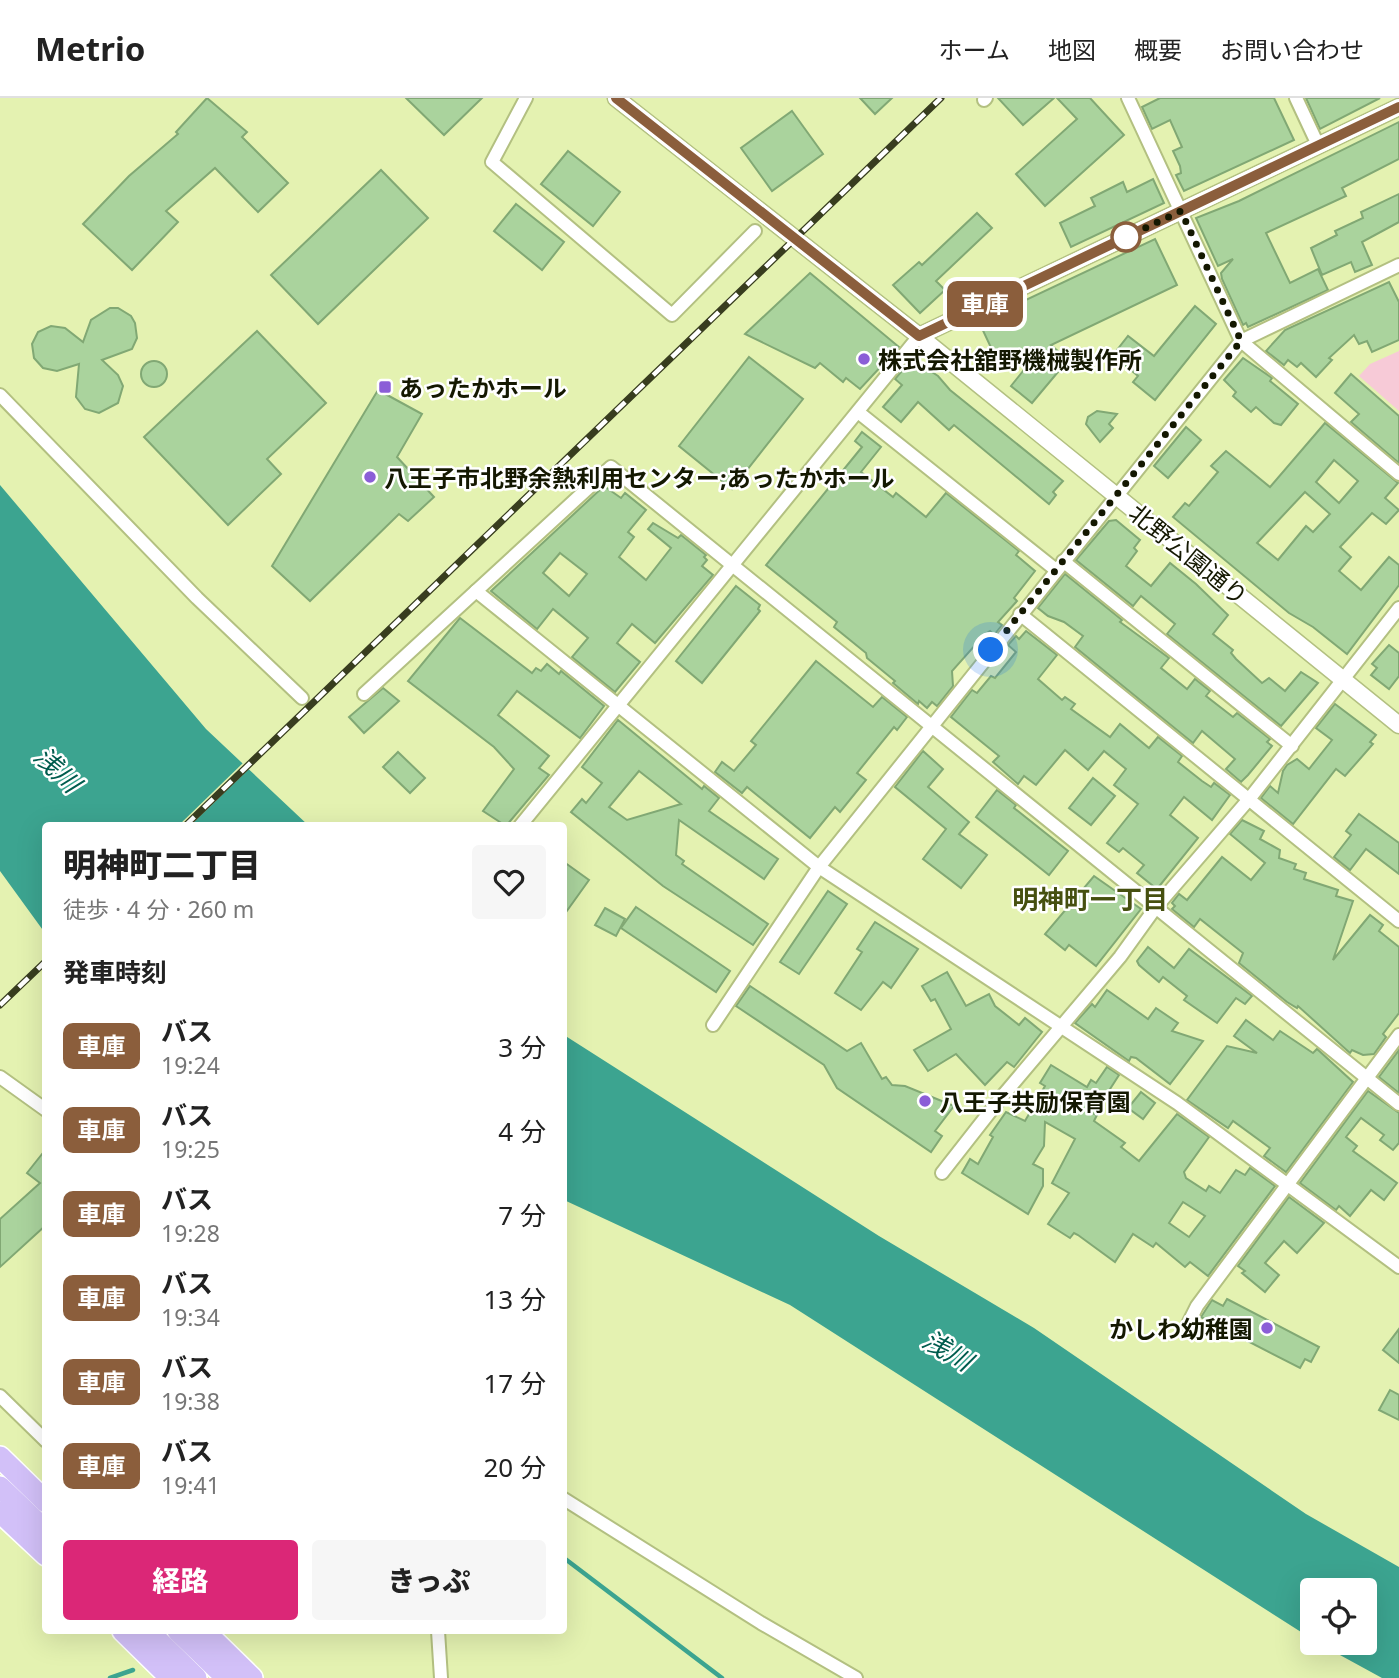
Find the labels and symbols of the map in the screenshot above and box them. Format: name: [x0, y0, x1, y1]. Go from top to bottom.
unlabelled marker: [1111, 222, 1141, 252]
line badge: 車庫: [954, 281, 1016, 327]
place label: 株式会社舘野機械製作所: [878, 343, 1142, 376]
marker: 株式会社舘野機械製作所: [856, 351, 872, 367]
place label: あったかホール: [399, 371, 567, 404]
marker: あったかホール: [377, 379, 393, 395]
place label: 八王子市北野余熱利用センター;あったかホール: [384, 461, 895, 494]
marker: 八王子市北野余熱利用センター;あったかホール: [362, 469, 378, 485]
street label: 北野公園通り: [1123, 496, 1255, 612]
your location: [973, 632, 1008, 667]
water label: 浅川: [27, 738, 91, 802]
district label: 明神町一丁目: [1012, 881, 1168, 917]
place label: 八王子共励保育園: [939, 1085, 1131, 1118]
marker: 八王子共励保育園: [917, 1093, 933, 1109]
place label: かしわ幼稚園: [1109, 1312, 1253, 1345]
marker: かしわ幼稚園: [1259, 1320, 1275, 1336]
water label: 浅川: [916, 1321, 982, 1380]

